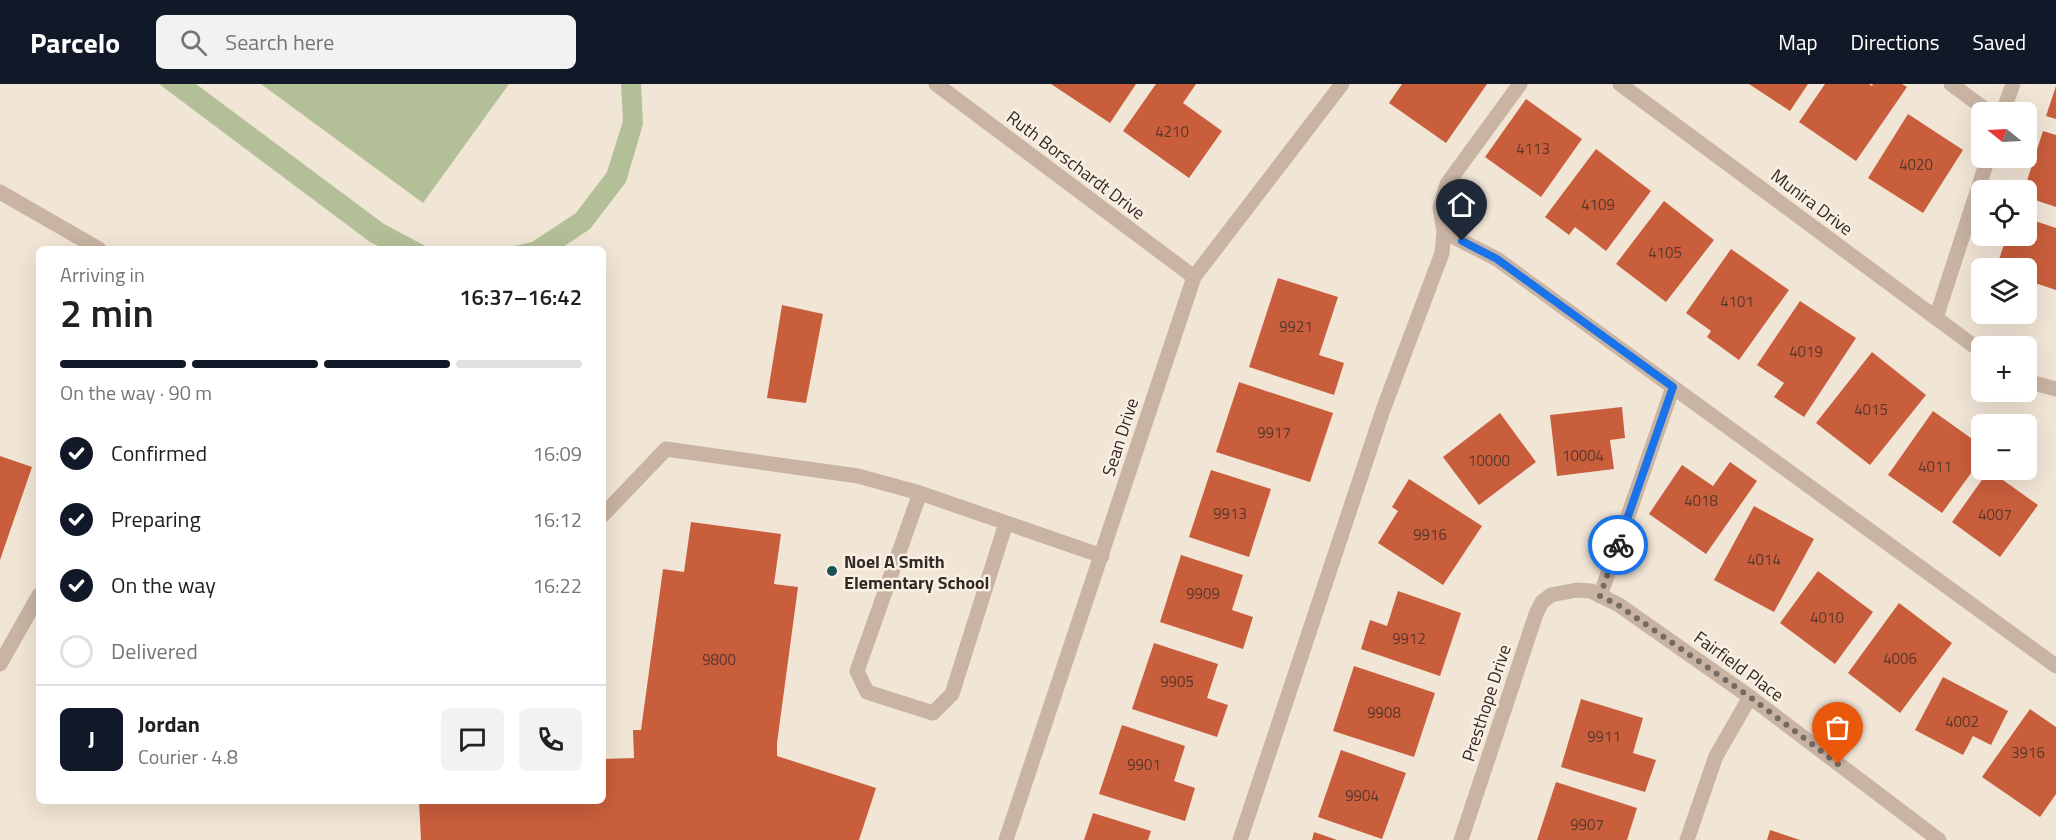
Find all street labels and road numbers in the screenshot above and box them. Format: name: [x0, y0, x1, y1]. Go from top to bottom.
street label: Ruth Borschardt Drive: [1001, 104, 1151, 226]
street label: Munira Drive: [1765, 162, 1859, 242]
street label: Sean Drive: [1095, 394, 1145, 480]
street label: Fairfield Place: [1688, 624, 1790, 708]
street label: Presthope Drive: [1454, 641, 1518, 765]

